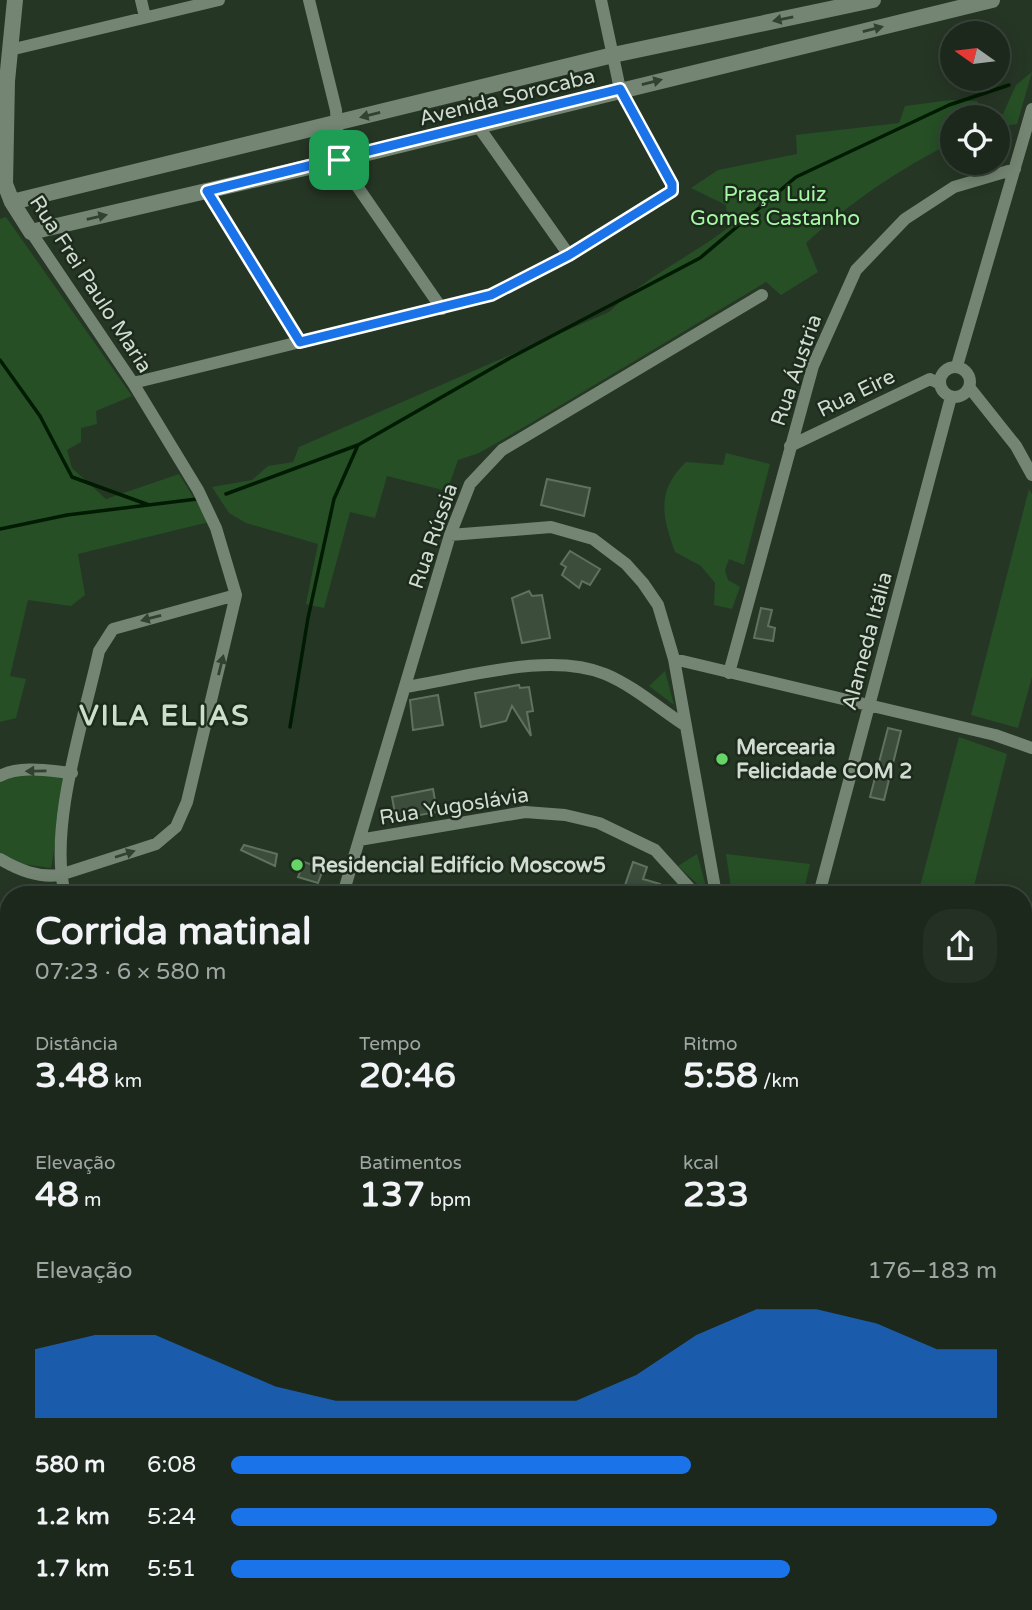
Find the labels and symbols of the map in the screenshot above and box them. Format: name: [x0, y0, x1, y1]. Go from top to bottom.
one-way arrow: [772, 14, 794, 25]
north arrow: [940, 21, 1010, 91]
one-way arrow: [862, 23, 884, 34]
street label: Avenida Sorocaba: [416, 64, 598, 131]
one-way arrow: [641, 76, 663, 87]
one-way arrow: [359, 110, 381, 121]
pin: [309, 130, 369, 190]
park label: Praça Luiz Gomes Castanho: [690, 182, 860, 231]
street label: Rua Frei Paulo Maria: [24, 191, 157, 378]
one-way arrow: [86, 211, 108, 222]
street label: Rua Áustria: [766, 311, 827, 429]
street label: Rua Eire: [813, 364, 899, 423]
street label: Rua Rússia: [404, 480, 463, 592]
street label: Alameda Itália: [837, 569, 898, 713]
one-way arrow: [140, 613, 162, 624]
one-way arrow: [216, 654, 227, 676]
district label: VILA ELIAS: [79, 699, 251, 733]
place label: Mercearia Felicidade COM 2: [736, 735, 913, 784]
marker: Mercearia Felicidade COM 2: [714, 751, 730, 767]
one-way arrow: [24, 765, 46, 776]
street label: Rua Yugoslávia: [378, 782, 531, 831]
one-way arrow: [115, 848, 136, 859]
place label: Residencial Edifício Moscow5: [311, 853, 606, 878]
marker: Residencial Edifício Moscow5: [289, 857, 305, 873]

